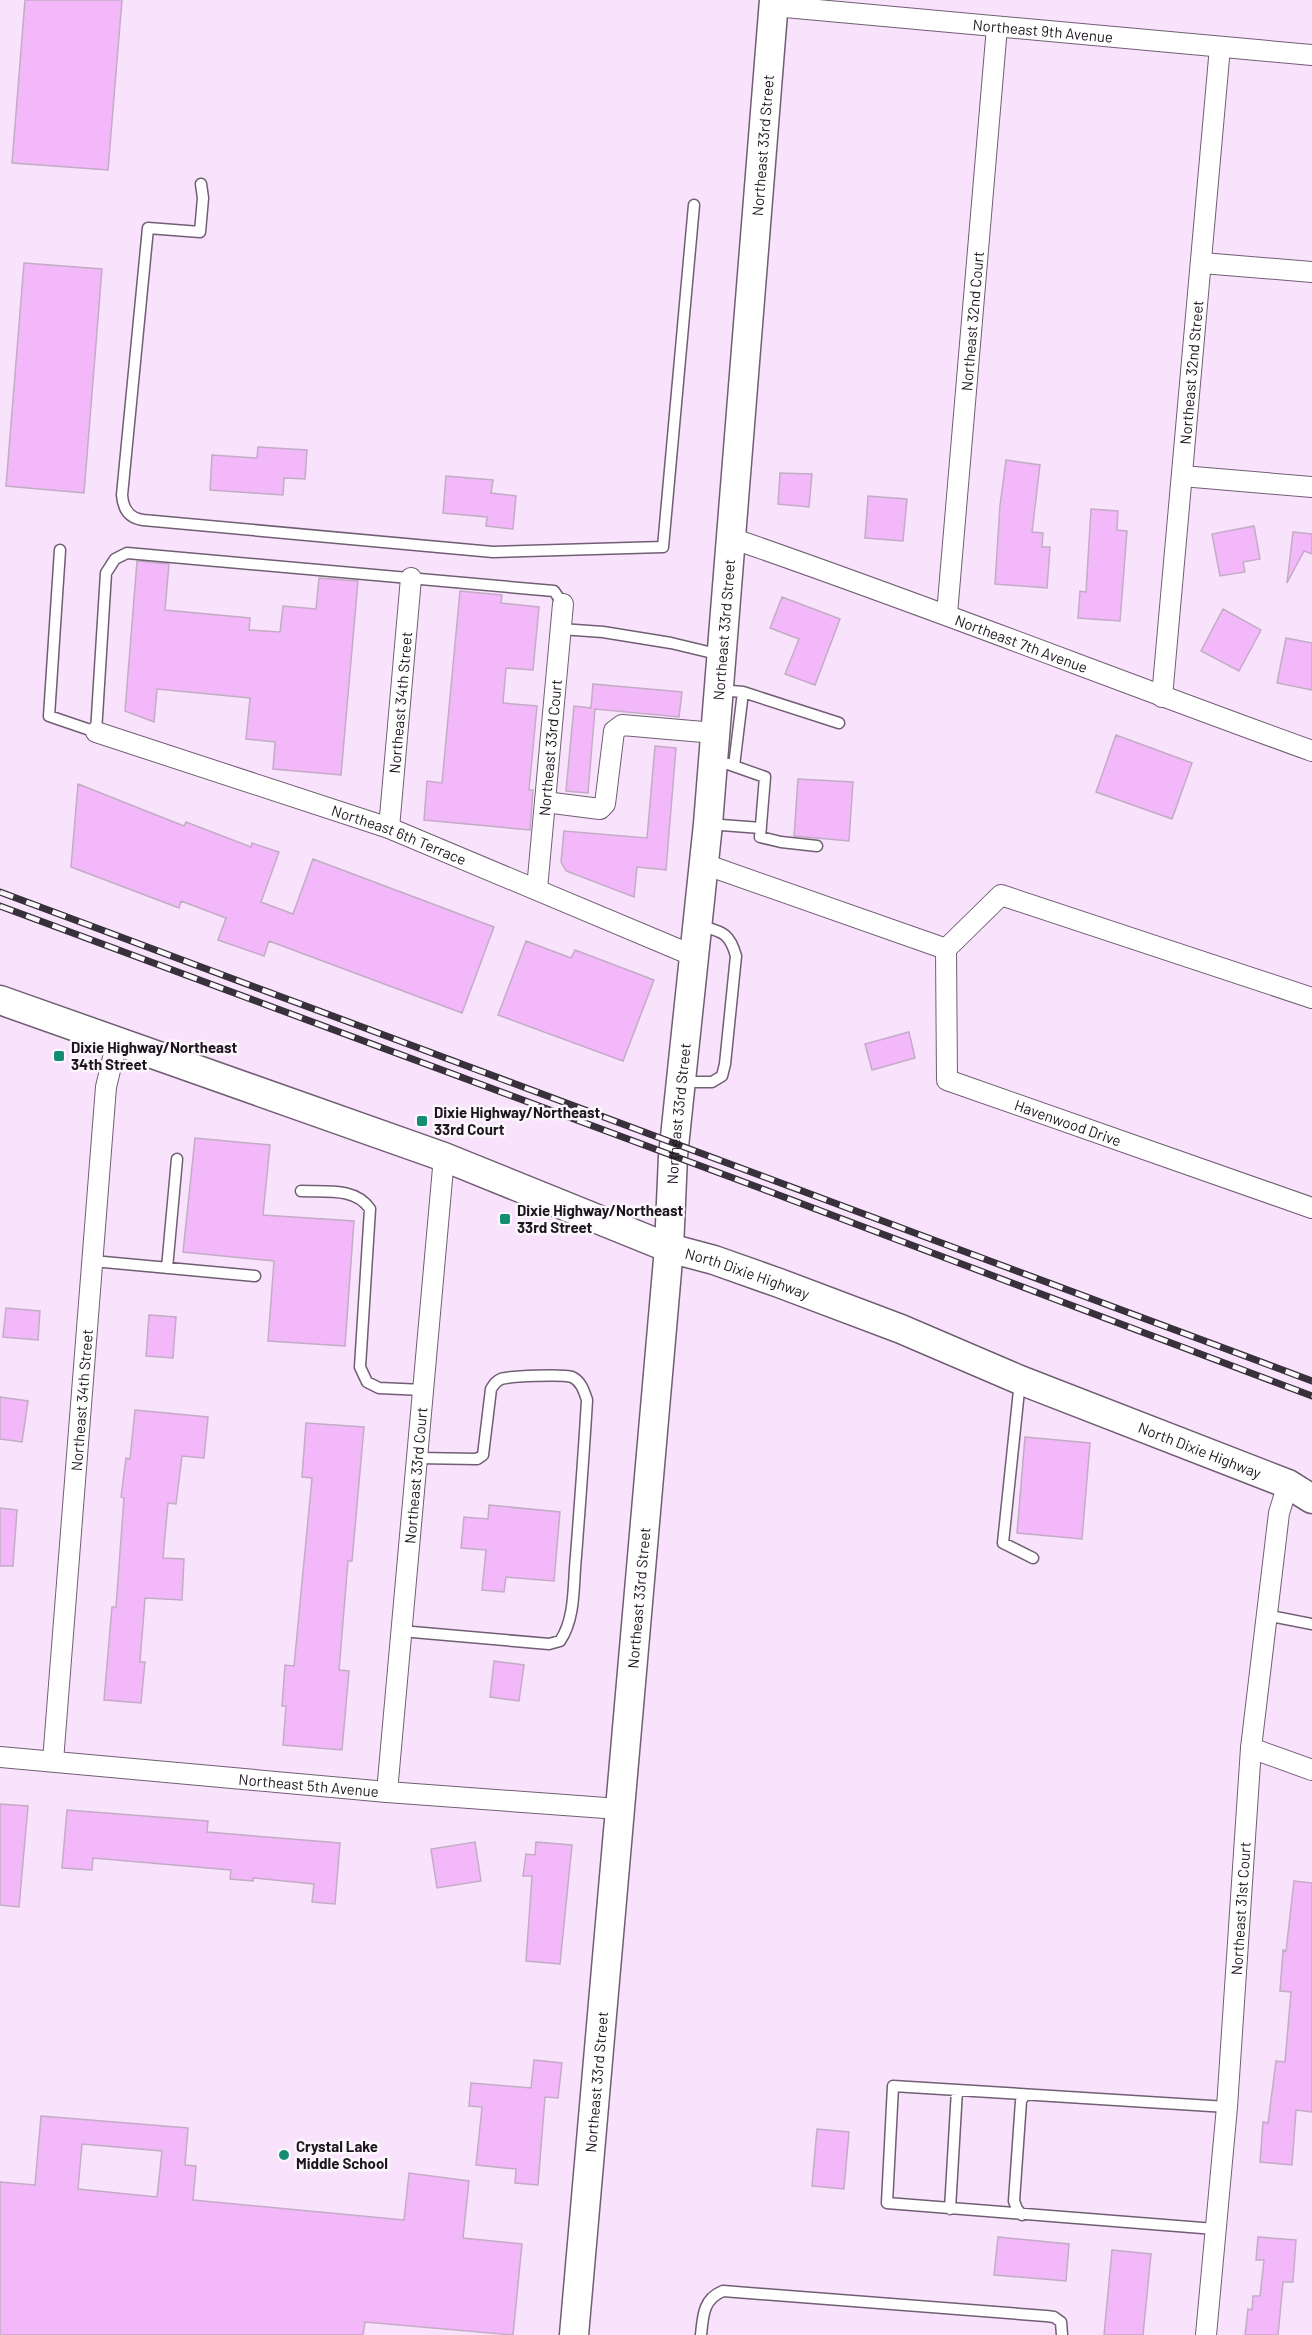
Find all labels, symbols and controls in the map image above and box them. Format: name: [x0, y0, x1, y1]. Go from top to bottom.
street label: Northeast 9th Avenue: [972, 15, 1114, 46]
street label: Northeast 33rd Street: [748, 74, 777, 217]
street label: Northeast 32nd Court: [957, 250, 987, 392]
street label: Northeast 32nd Street: [1176, 299, 1206, 445]
street label: Northeast 33rd Street: [709, 558, 738, 701]
street label: Northeast 7th Avenue: [953, 610, 1090, 676]
street label: Northeast 34th Street: [385, 631, 415, 774]
street label: Northeast 33rd Court: [535, 678, 565, 817]
street label: Northeast 6th Terrace: [329, 801, 469, 868]
place label: Dixie Highway/Northeast 34th Street: [71, 1038, 237, 1073]
street label: Northeast 33rd Street: [663, 1042, 694, 1184]
marker: Dixie Highway/Northeast 34th Street: [52, 1049, 66, 1063]
street label: Havenwood Drive: [1012, 1095, 1124, 1149]
place label: Dixie Highway/Northeast 33rd Court: [434, 1103, 600, 1138]
marker: Dixie Highway/Northeast 33rd Court: [415, 1114, 429, 1128]
place label: Dixie Highway/Northeast 33rd Street: [517, 1201, 683, 1236]
marker: Dixie Highway/Northeast 33rd Street: [498, 1212, 512, 1226]
street label: North Dixie Highway: [683, 1244, 812, 1303]
street label: Northeast 34th Street: [67, 1328, 96, 1472]
street label: Northeast 33rd Court: [400, 1406, 431, 1544]
street label: North Dixie Highway: [1136, 1418, 1264, 1482]
street label: Northeast 33rd Street: [623, 1526, 654, 1669]
street label: Northeast 5th Avenue: [238, 1770, 380, 1800]
street label: Northeast 31st Court: [1227, 1841, 1254, 1976]
street label: Northeast 33rd Street: [581, 2011, 611, 2153]
place label: Crystal Lake Middle School: [296, 2137, 388, 2172]
marker: Crystal Lake Middle School: [277, 2148, 291, 2162]

